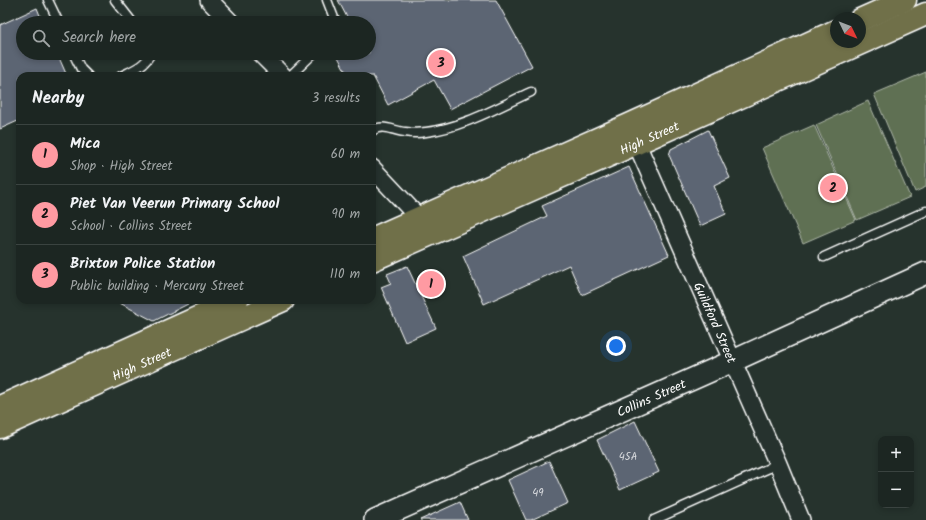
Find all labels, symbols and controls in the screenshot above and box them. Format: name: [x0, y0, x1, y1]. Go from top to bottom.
north arrow: [830, 12, 866, 48]
search box: [16, 16, 376, 60]
text: Search here: [62, 26, 136, 50]
icon: search: [30, 27, 52, 49]
pin: 3: [428, 48, 454, 78]
text: Nearby: [32, 85, 84, 112]
text: 3 results: [312, 88, 360, 109]
street label: High Street: [617, 116, 684, 161]
text: Mica: [70, 132, 100, 156]
text: 1: [43, 144, 47, 165]
text: 60 m: [331, 144, 360, 165]
text: Shop · High Street: [70, 156, 173, 177]
pin: 2: [820, 173, 846, 203]
text: Piet Van Veerun Primary School: [70, 192, 279, 216]
text: 2: [41, 204, 49, 225]
text: 90 m: [332, 204, 360, 225]
text: School · Collins Street: [70, 216, 192, 237]
text: Brixton Police Station: [70, 252, 215, 276]
text: 3: [41, 264, 49, 285]
text: 110 m: [330, 264, 360, 285]
pin: 1: [418, 269, 444, 299]
text: Public building · Mercury Street: [70, 276, 244, 297]
street label: Guildford Street: [687, 279, 742, 368]
your location: [606, 336, 626, 356]
street label: High Street: [109, 342, 176, 387]
street label: Collins Street: [614, 374, 691, 423]
map controls: [878, 436, 914, 508]
button: +: [878, 436, 914, 472]
house number: 45A: [619, 448, 638, 466]
button: −: [878, 472, 914, 508]
house number: 49: [532, 484, 544, 502]

